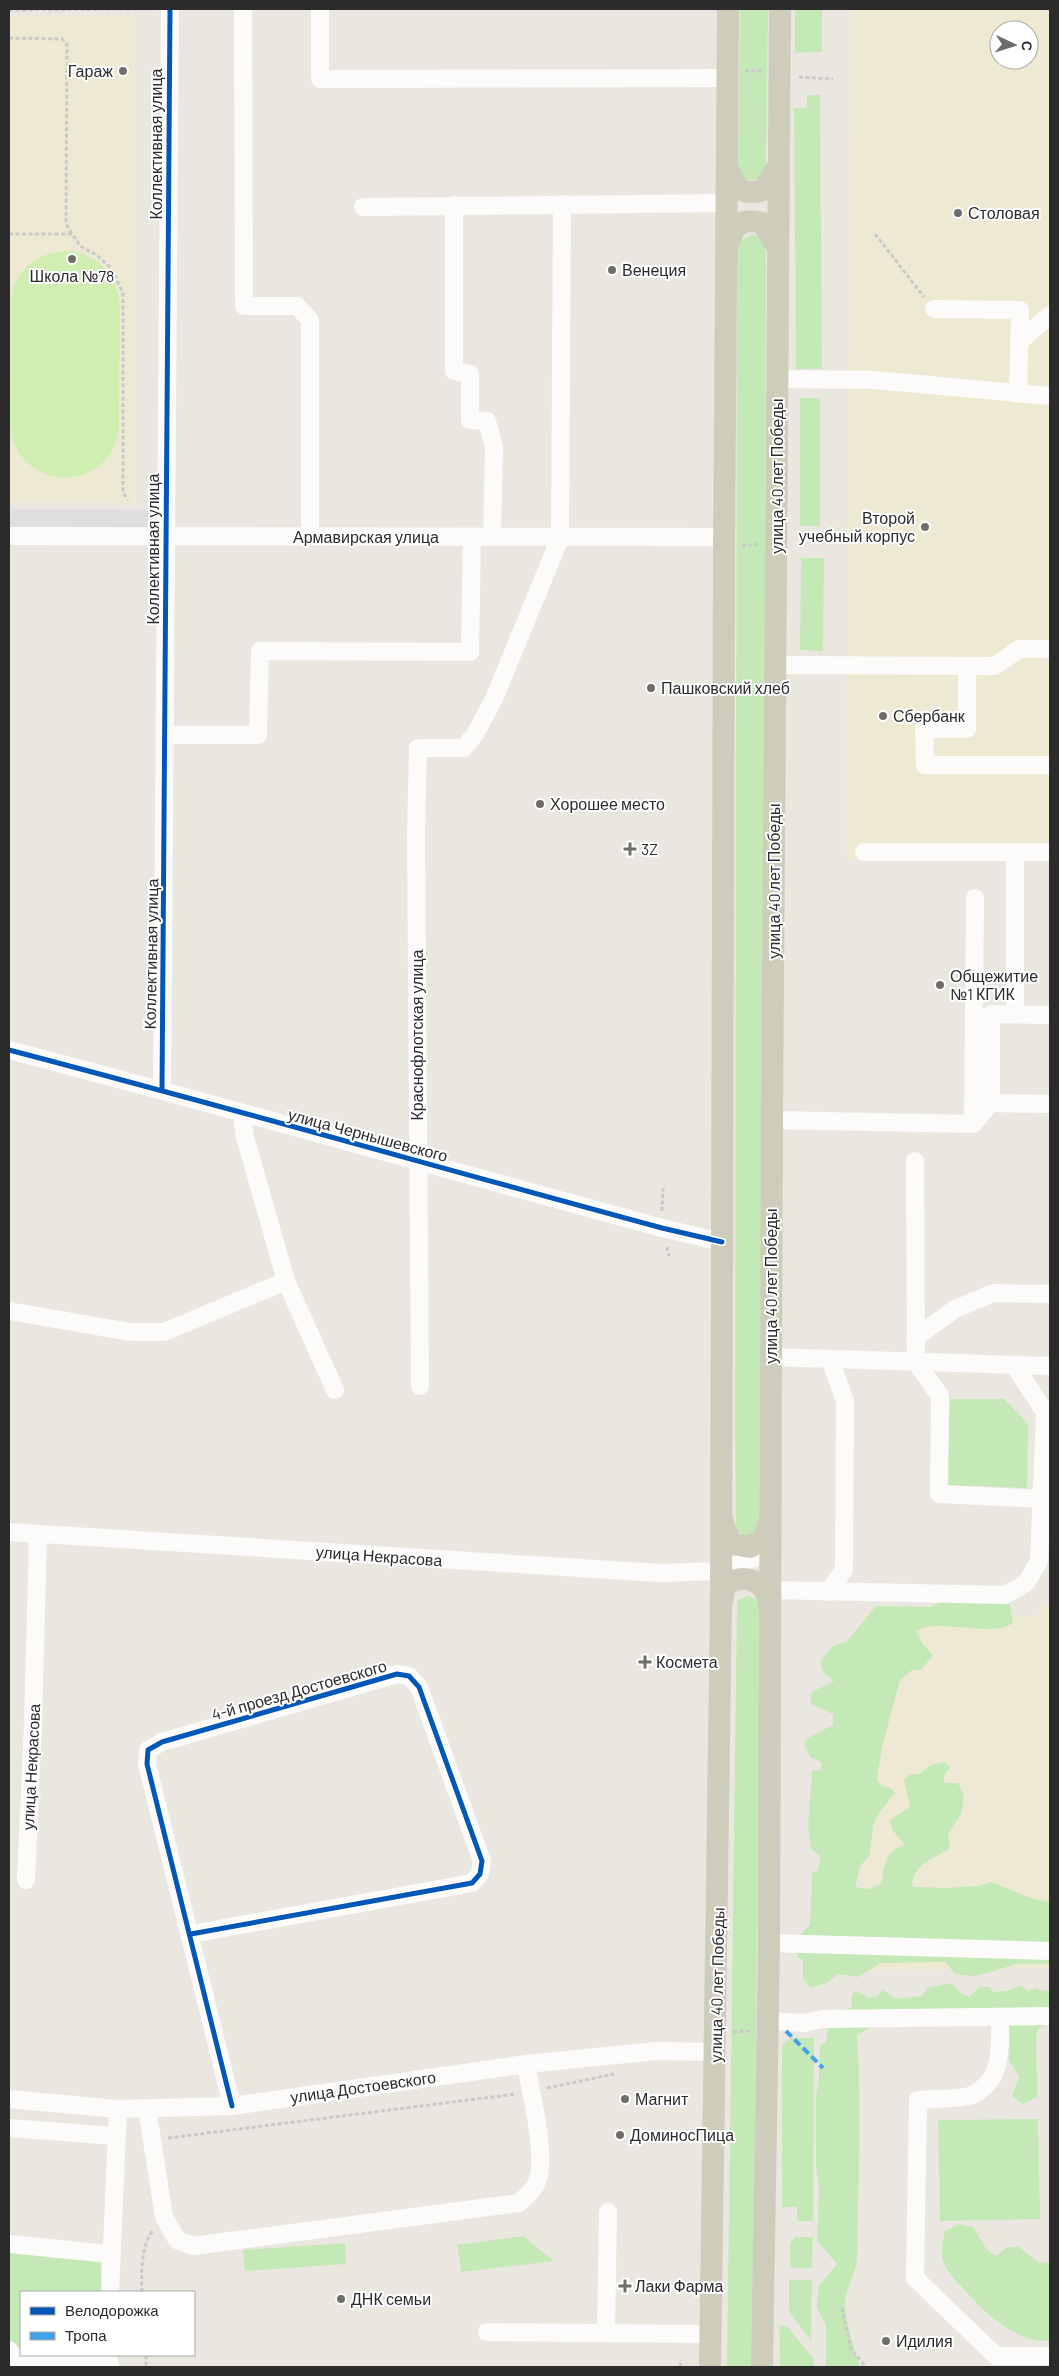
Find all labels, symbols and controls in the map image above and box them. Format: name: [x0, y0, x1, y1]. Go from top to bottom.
north arrow: [989, 20, 1039, 70]
text: С: [1019, 40, 1036, 52]
place label: Гараж: [68, 61, 113, 80]
marker: Гараж: [117, 65, 129, 77]
street label: Коллективная улица: [146, 68, 165, 219]
place label: Столовая: [968, 203, 1040, 222]
marker: Столовая: [952, 207, 964, 219]
marker: Школа №78: [66, 253, 78, 265]
place label: Венеция: [622, 260, 686, 279]
marker: Венеция: [606, 264, 618, 276]
place label: Школа №78: [30, 266, 114, 285]
street label: улица 40 лет Победы: [767, 398, 786, 554]
street label: Коллективная улица: [143, 473, 162, 624]
place label: Второй учебный корпус: [799, 508, 915, 545]
marker: Второй учебный корпус: [919, 521, 931, 533]
street label: Армавирская улица: [293, 527, 439, 546]
place label: Пашковский хлеб: [661, 678, 790, 697]
marker: Пашковский хлеб: [645, 682, 657, 694]
place label: Сбербанк: [893, 706, 966, 725]
marker: Сбербанк: [877, 710, 889, 722]
place label: Хорошее место: [550, 794, 665, 813]
marker: Хорошее место: [534, 798, 546, 810]
street label: улица 40 лет Победы: [764, 803, 783, 959]
place label: 3Z: [641, 839, 658, 858]
marker: 3Z: [623, 842, 637, 856]
street label: Коллективная улица: [140, 878, 161, 1030]
street label: Краснофлотская улица: [407, 949, 426, 1120]
place label: Общежитие №1 КГИК: [950, 966, 1038, 1003]
marker: Общежитие №1 КГИК: [934, 979, 946, 991]
street label: улица Чернышевского: [286, 1104, 450, 1165]
street label: улица 40 лет Победы: [761, 1208, 780, 1364]
street label: улица Некрасова: [315, 1542, 443, 1569]
place label: Космета: [656, 1652, 718, 1671]
street label: 4-й проезд Достоевского: [209, 1655, 389, 1724]
marker: Космета: [638, 1655, 652, 1669]
street label: улица Некрасова: [18, 1703, 43, 1831]
street label: улица 40 лет Победы: [706, 1907, 727, 2063]
street label: улица Достоевского: [289, 2067, 437, 2106]
place label: Магнит: [635, 2089, 689, 2108]
marker: Магнит: [619, 2093, 631, 2105]
place label: ДоминосПица: [630, 2125, 734, 2144]
marker: ДоминосПица: [614, 2129, 626, 2141]
place label: Лаки Фарма: [635, 2276, 723, 2295]
marker: Лаки Фарма: [619, 2280, 631, 2292]
place label: ДНК семьи: [351, 2289, 431, 2308]
legend: [20, 2291, 195, 2356]
marker: ДНК семьи: [335, 2293, 347, 2305]
text: Велодорожка: [65, 2301, 159, 2319]
text: Тропа: [65, 2326, 107, 2344]
place label: Идилия: [896, 2331, 953, 2350]
marker: Идилия: [880, 2335, 892, 2347]

